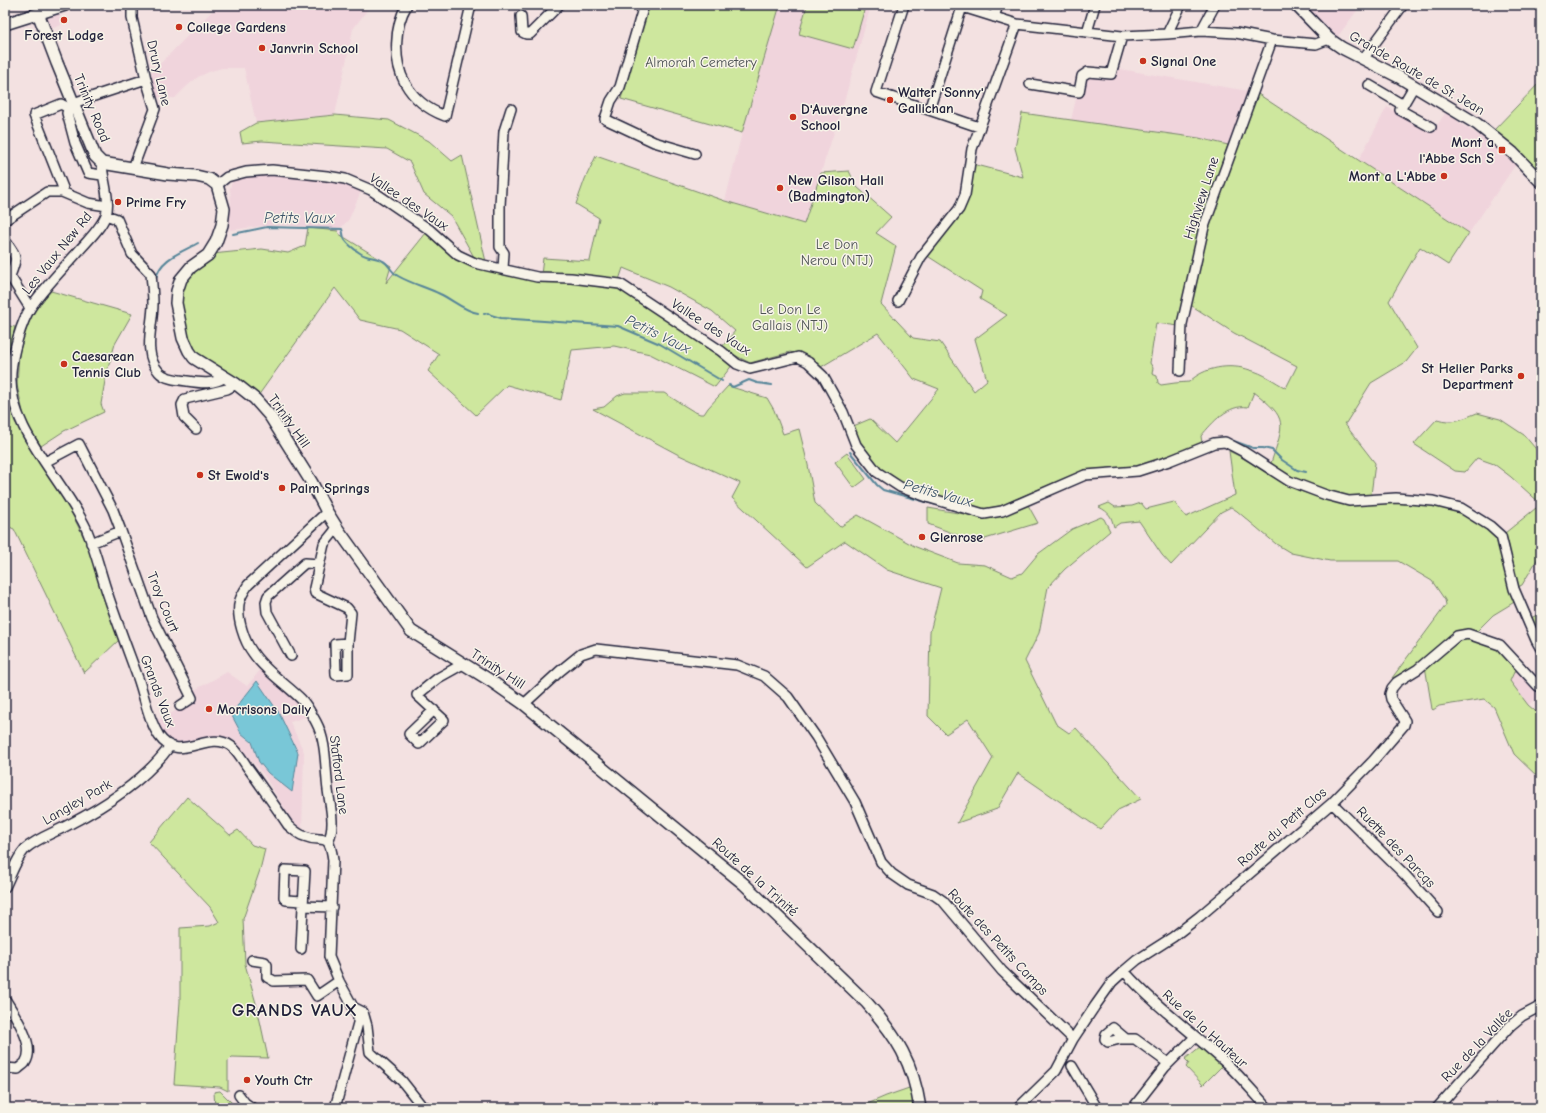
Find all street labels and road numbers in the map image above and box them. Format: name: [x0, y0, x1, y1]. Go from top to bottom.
street label: Grande Route de St. Jean: [1346, 27, 1488, 119]
street label: Drury Lane: [143, 39, 175, 107]
street label: Trinity Road: [70, 71, 114, 145]
street label: Highview Lane: [1180, 154, 1222, 242]
street label: Vallee des Vaux: [366, 169, 452, 235]
street label: Les Vaux New Rd: [18, 208, 96, 298]
street label: Vallee des Vaux: [668, 295, 754, 359]
street label: Trinity Hill: [264, 391, 314, 451]
street label: Troy Court: [143, 569, 183, 636]
street label: Trinity Hill: [468, 645, 528, 693]
street label: Grands Vaux: [136, 653, 180, 730]
street label: Stafford Lane: [326, 735, 352, 815]
street label: Langley Park: [39, 775, 115, 829]
street label: Route du Petit Clos: [1234, 784, 1330, 870]
street label: Ruette des Parcqs: [1353, 803, 1439, 891]
street label: Route de la Trinité: [709, 834, 801, 920]
street label: Route des Petits Camps: [944, 885, 1052, 999]
street label: Rue de la Hauteur: [1159, 986, 1252, 1072]
street label: Rue de la Vallée: [1438, 1005, 1516, 1085]

